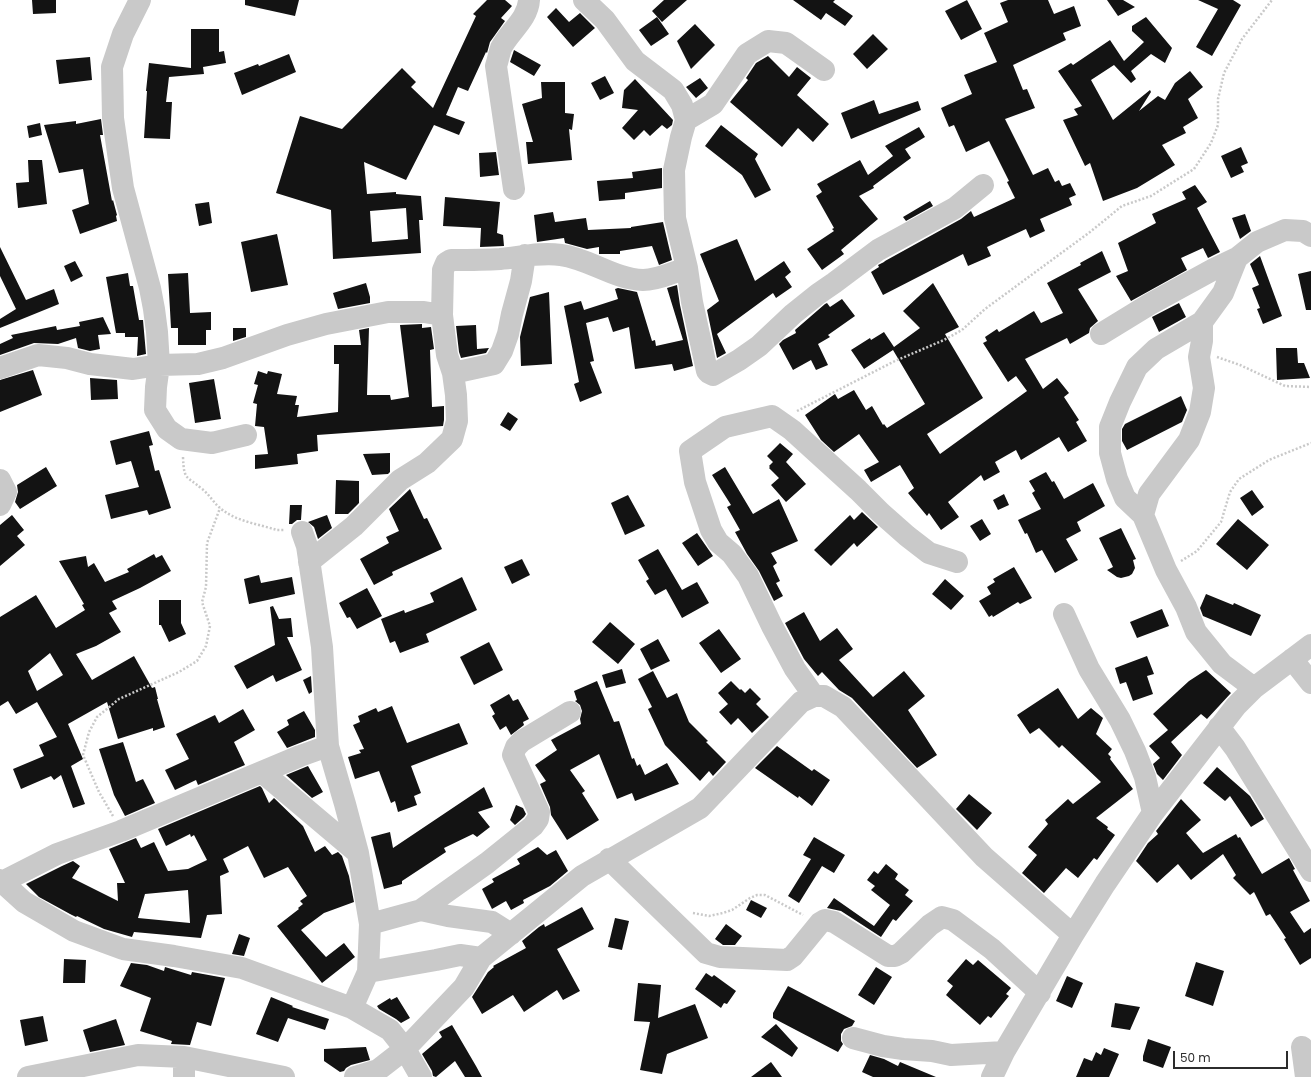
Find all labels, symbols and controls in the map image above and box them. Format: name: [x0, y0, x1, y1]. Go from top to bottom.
scale bar: [1175, 1043, 1290, 1069]
text: 50 m: [1180, 1049, 1211, 1066]

